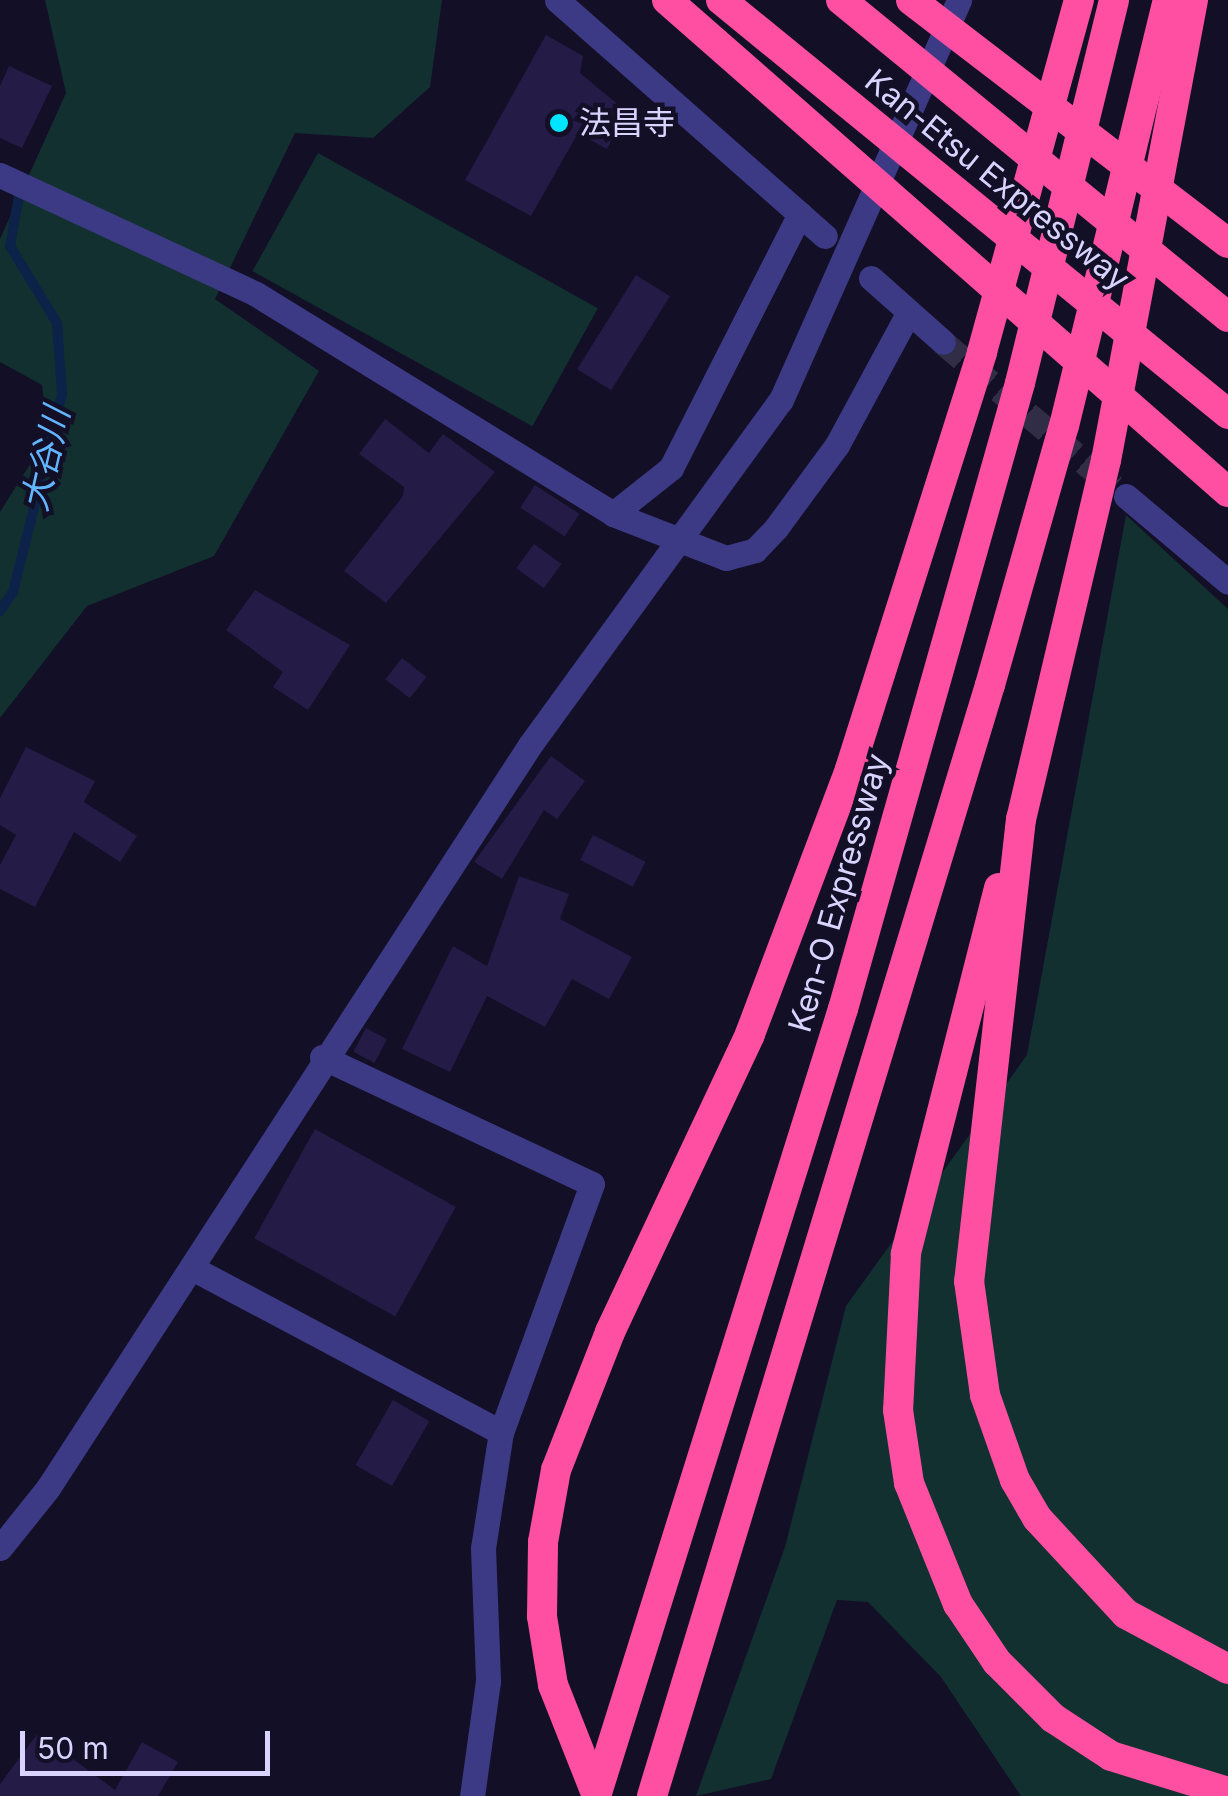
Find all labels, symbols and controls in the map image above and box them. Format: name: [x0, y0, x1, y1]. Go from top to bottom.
street label: Kan-Etsu Expressway: [857, 61, 1137, 299]
place label: 法昌寺: [579, 104, 675, 142]
marker: 法昌寺: [548, 112, 570, 134]
water label: 大谷川: [13, 403, 77, 515]
street label: Ken-O Expressway: [781, 749, 897, 1037]
scale bar: [25, 1711, 275, 1773]
text: 50 m: [37, 1730, 109, 1766]

